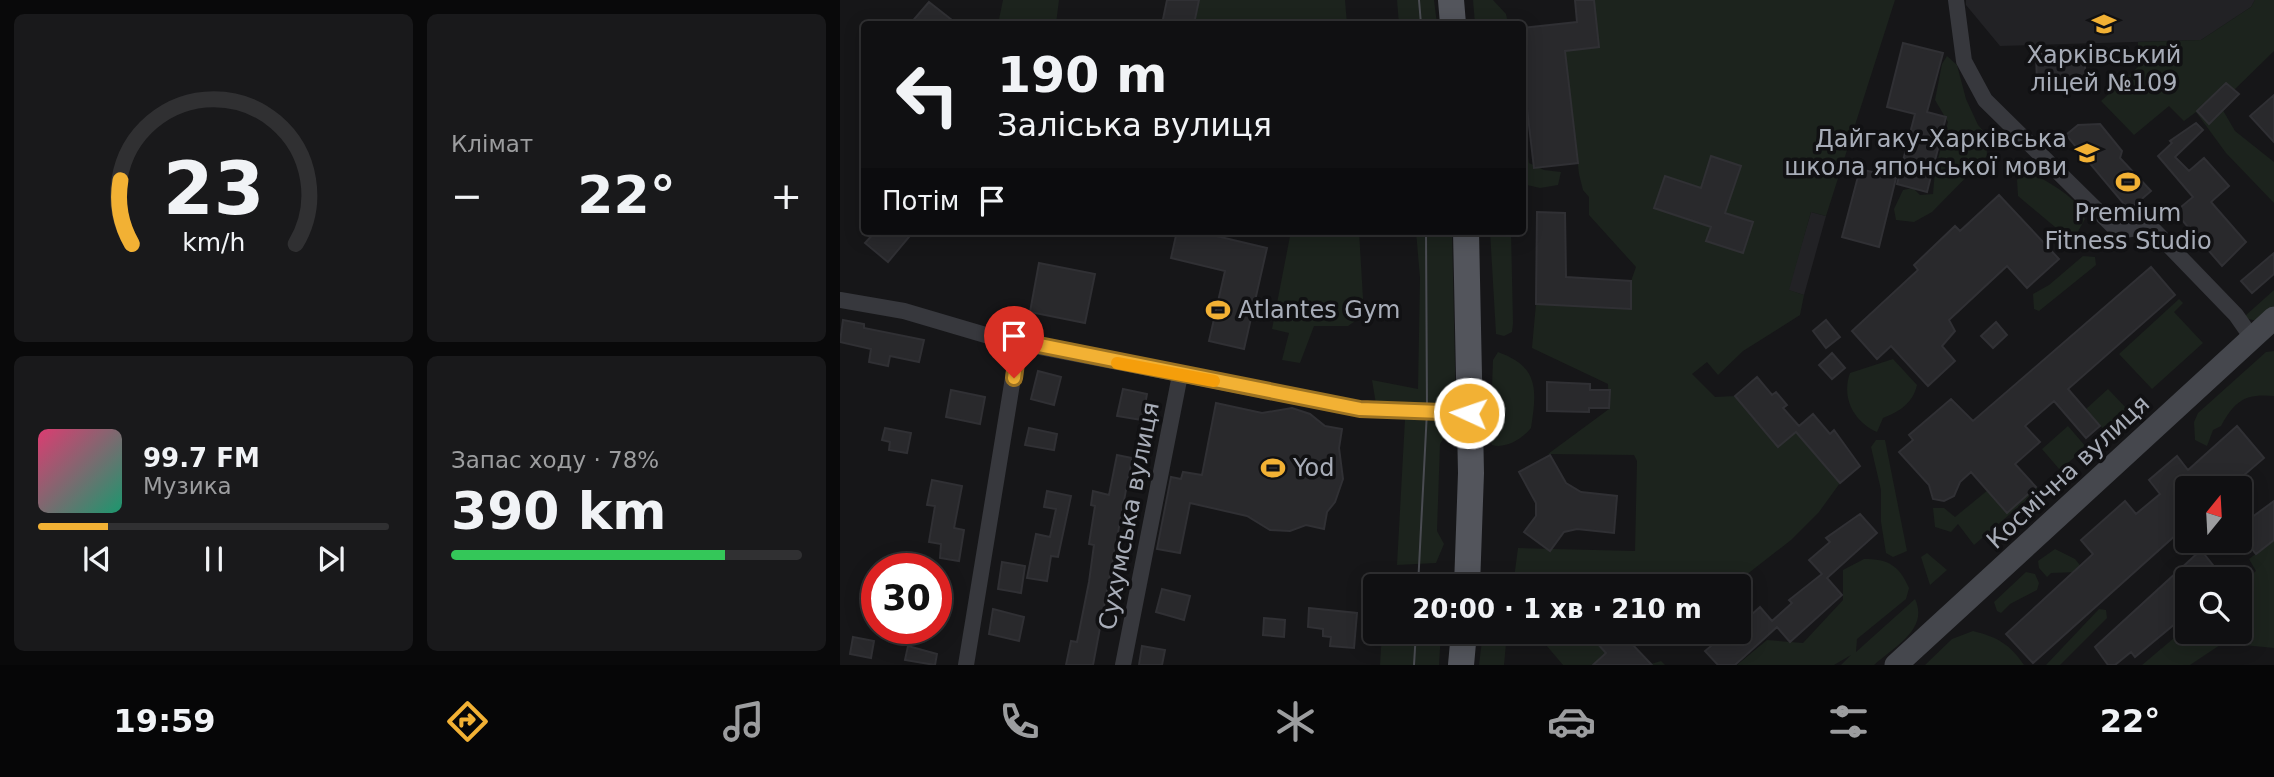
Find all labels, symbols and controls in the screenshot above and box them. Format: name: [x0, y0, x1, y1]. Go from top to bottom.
school or university icon: Харківський ліцей №109: [2090, 10, 2118, 38]
place label: Харківський ліцей №109: [2027, 41, 2181, 97]
text: 190 m: [997, 47, 1167, 104]
icon: left: [882, 49, 973, 140]
text: Заліська вулиця: [997, 106, 1272, 144]
place label: Дайгаку-Харківська школа японської мови: [1784, 125, 2067, 181]
text: Клімат: [451, 131, 533, 157]
school or university icon: Дайгаку-Харківська школа японської мови: [2073, 139, 2101, 167]
text: 23: [163, 146, 264, 231]
text: 22°: [577, 165, 676, 225]
sports icon: Premium Fitness Studio: [2114, 168, 2142, 196]
text: −: [451, 174, 483, 218]
text: +: [770, 174, 802, 218]
icon: arrive: [973, 182, 1011, 220]
text: Потім: [882, 186, 959, 216]
place label: Premium Fitness Studio: [2044, 199, 2212, 255]
text: km/h: [182, 228, 245, 257]
sports icon: Atlantes Gym: [1204, 296, 1232, 324]
place label: Atlantes Gym: [1238, 296, 1400, 324]
pin: [984, 306, 1044, 378]
icon: arrive: [995, 317, 1033, 355]
position arrow: [1432, 376, 1506, 450]
street label: Космічна вулиця: [1981, 389, 2155, 555]
street label: Сухумська вулиця: [1093, 400, 1165, 632]
text: 99.7 FM: [143, 443, 260, 473]
text: Запас ходу · 78%: [451, 447, 659, 473]
sports icon: Yod: [1259, 454, 1287, 482]
place label: Yod: [1292, 454, 1334, 482]
text: Музика: [143, 473, 232, 499]
north arrow: [2175, 476, 2252, 553]
map controls: [2175, 476, 2252, 644]
text: 390 km: [451, 481, 666, 541]
icon: previous: [78, 540, 116, 578]
icon: pause: [195, 540, 233, 578]
icon: next: [312, 540, 350, 578]
speed limit sign: 30: [861, 553, 952, 644]
button: search: [2175, 567, 2252, 644]
text: 20:00 · 1 хв · 210 m: [1412, 594, 1702, 624]
icon: directions: [443, 697, 492, 746]
icon: music: [719, 697, 768, 746]
icon: phone: [995, 697, 1044, 746]
icon: climate: [1271, 697, 1320, 746]
icon: car: [1547, 697, 1596, 746]
icon: filters: [1824, 697, 1873, 746]
text: 19:59: [114, 702, 215, 740]
text: 22°: [2100, 702, 2160, 740]

